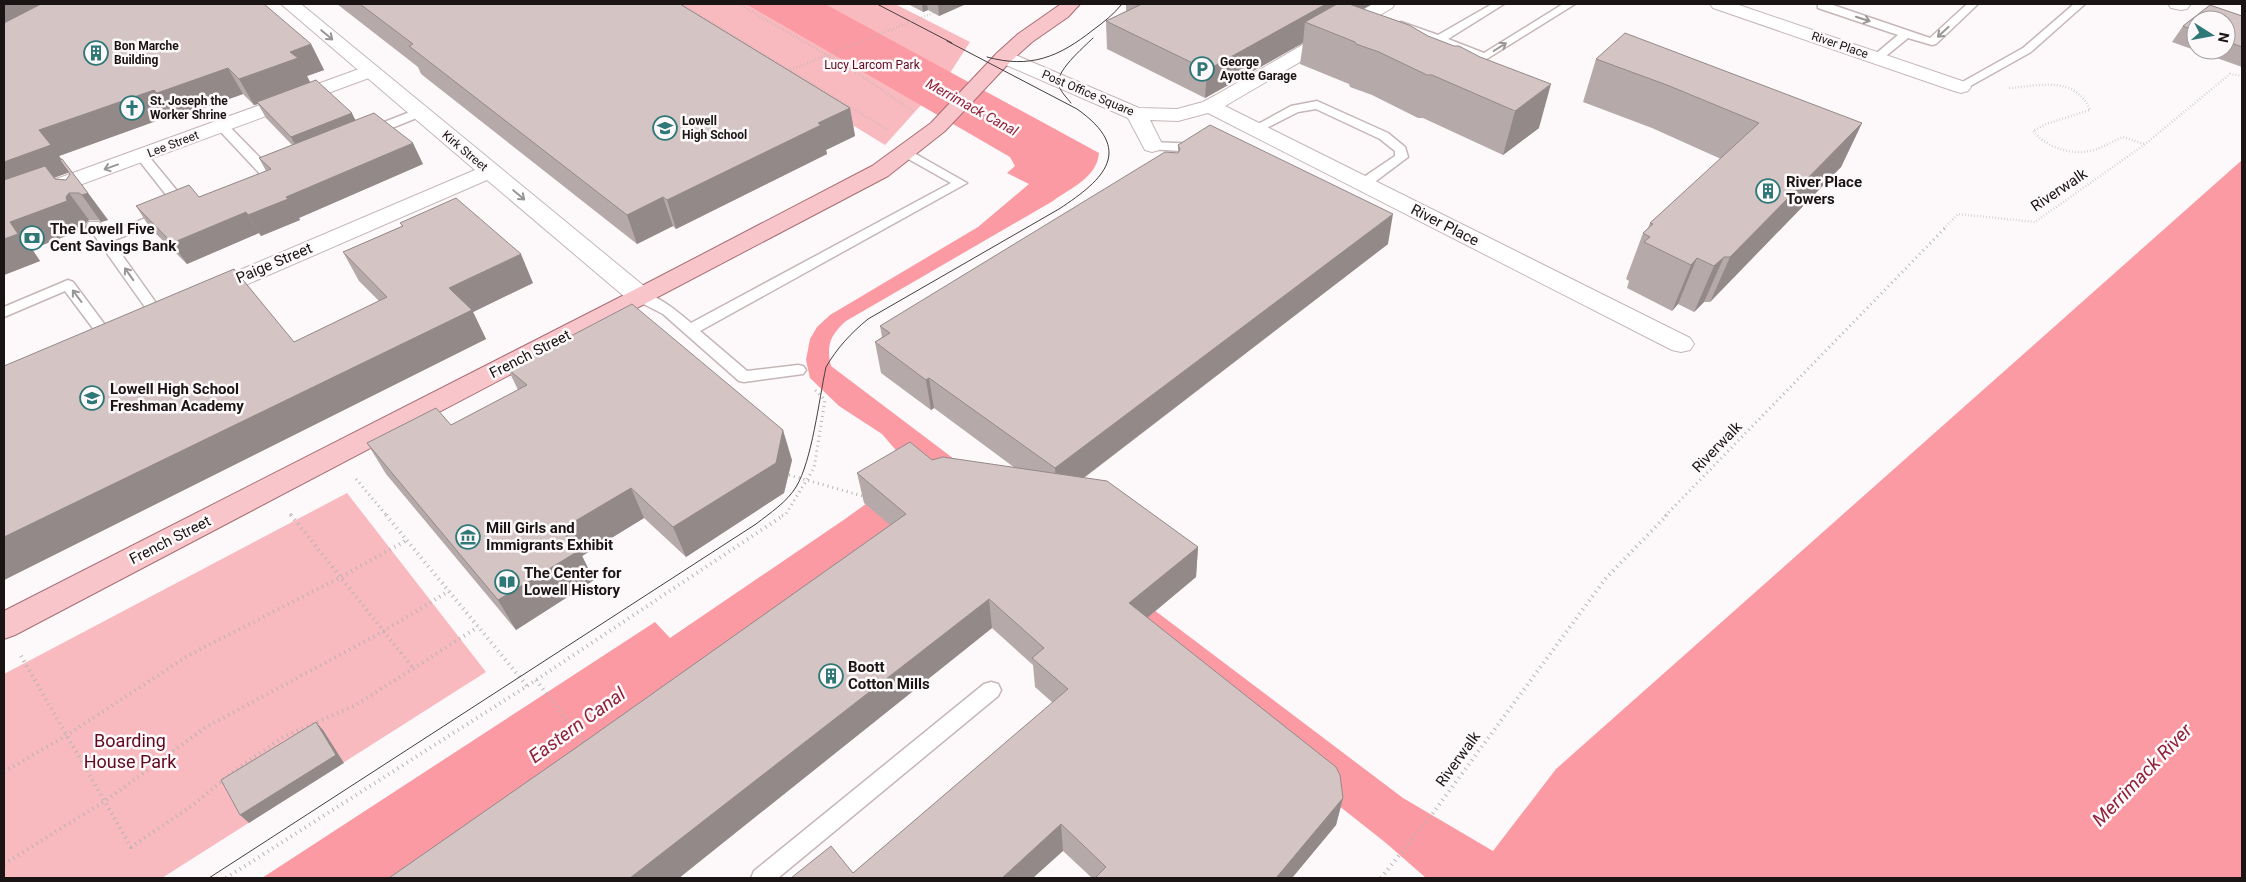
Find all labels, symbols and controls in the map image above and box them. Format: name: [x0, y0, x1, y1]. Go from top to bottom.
north arrow: [2186, 10, 2236, 60]
one-way arrow: [1854, 15, 1870, 25]
one-way arrow: [1937, 26, 1949, 38]
one-way arrow: [321, 29, 334, 41]
street label: River Place: [1810, 29, 1870, 61]
text: N: [2215, 31, 2233, 44]
place label: Bon Marche Building: [114, 39, 179, 67]
building icon: Bon Marche Building: [83, 40, 109, 66]
one-way arrow: [1493, 42, 1507, 52]
place label: George Ayotte Garage: [1220, 55, 1297, 83]
parking icon: George Ayotte Garage: [1189, 56, 1215, 82]
park label: Lucy Larcom Park: [824, 58, 921, 72]
street label: Post Office Square: [1040, 67, 1136, 119]
water label: Merrimack Canal: [923, 75, 1021, 139]
place label: St. Joseph the Worker Shrine: [150, 94, 228, 122]
church icon: St. Joseph the Worker Shrine: [119, 95, 145, 121]
place label: Lowell High School: [682, 114, 747, 142]
school or university icon: Lowell High School: [652, 115, 678, 141]
street label: Lee Street: [145, 128, 201, 160]
street label: Kirk Street: [439, 128, 491, 174]
one-way arrow: [104, 163, 120, 172]
street label: Riverwalk: [2027, 164, 2091, 215]
place label: River Place Towers: [1786, 173, 1862, 208]
building icon: River Place Towers: [1755, 178, 1781, 204]
one-way arrow: [512, 190, 525, 201]
street label: River Place: [1408, 200, 1482, 250]
place label: The Lowell Five Cent Savings Bank: [50, 220, 177, 255]
bank icon: The Lowell Five Cent Savings Bank: [19, 225, 45, 251]
street label: Paige Street: [233, 239, 315, 287]
one-way arrow: [124, 267, 134, 281]
one-way arrow: [72, 290, 82, 304]
street label: French Street: [486, 326, 574, 382]
place label: Lowell High School Freshman Academy: [110, 380, 244, 415]
school or university icon: Lowell High School Freshman Academy: [79, 385, 105, 411]
street label: Riverwalk: [1688, 417, 1746, 476]
street label: French Street: [126, 512, 214, 568]
place label: Mill Girls and Immigrants Exhibit: [486, 519, 613, 554]
museum icon: Mill Girls and Immigrants Exhibit: [455, 524, 481, 550]
place label: The Center for Lowell History: [524, 564, 622, 599]
library icon: The Center for Lowell History: [494, 569, 520, 595]
place label: Boott Cotton Mills: [848, 658, 930, 693]
building icon: Boott Cotton Mills: [818, 663, 844, 689]
water label: Eastern Canal: [524, 682, 630, 768]
water label: Merrimack River: [2087, 719, 2197, 831]
street label: Riverwalk: [1432, 728, 1484, 790]
park label: Boarding House Park: [84, 730, 177, 772]

